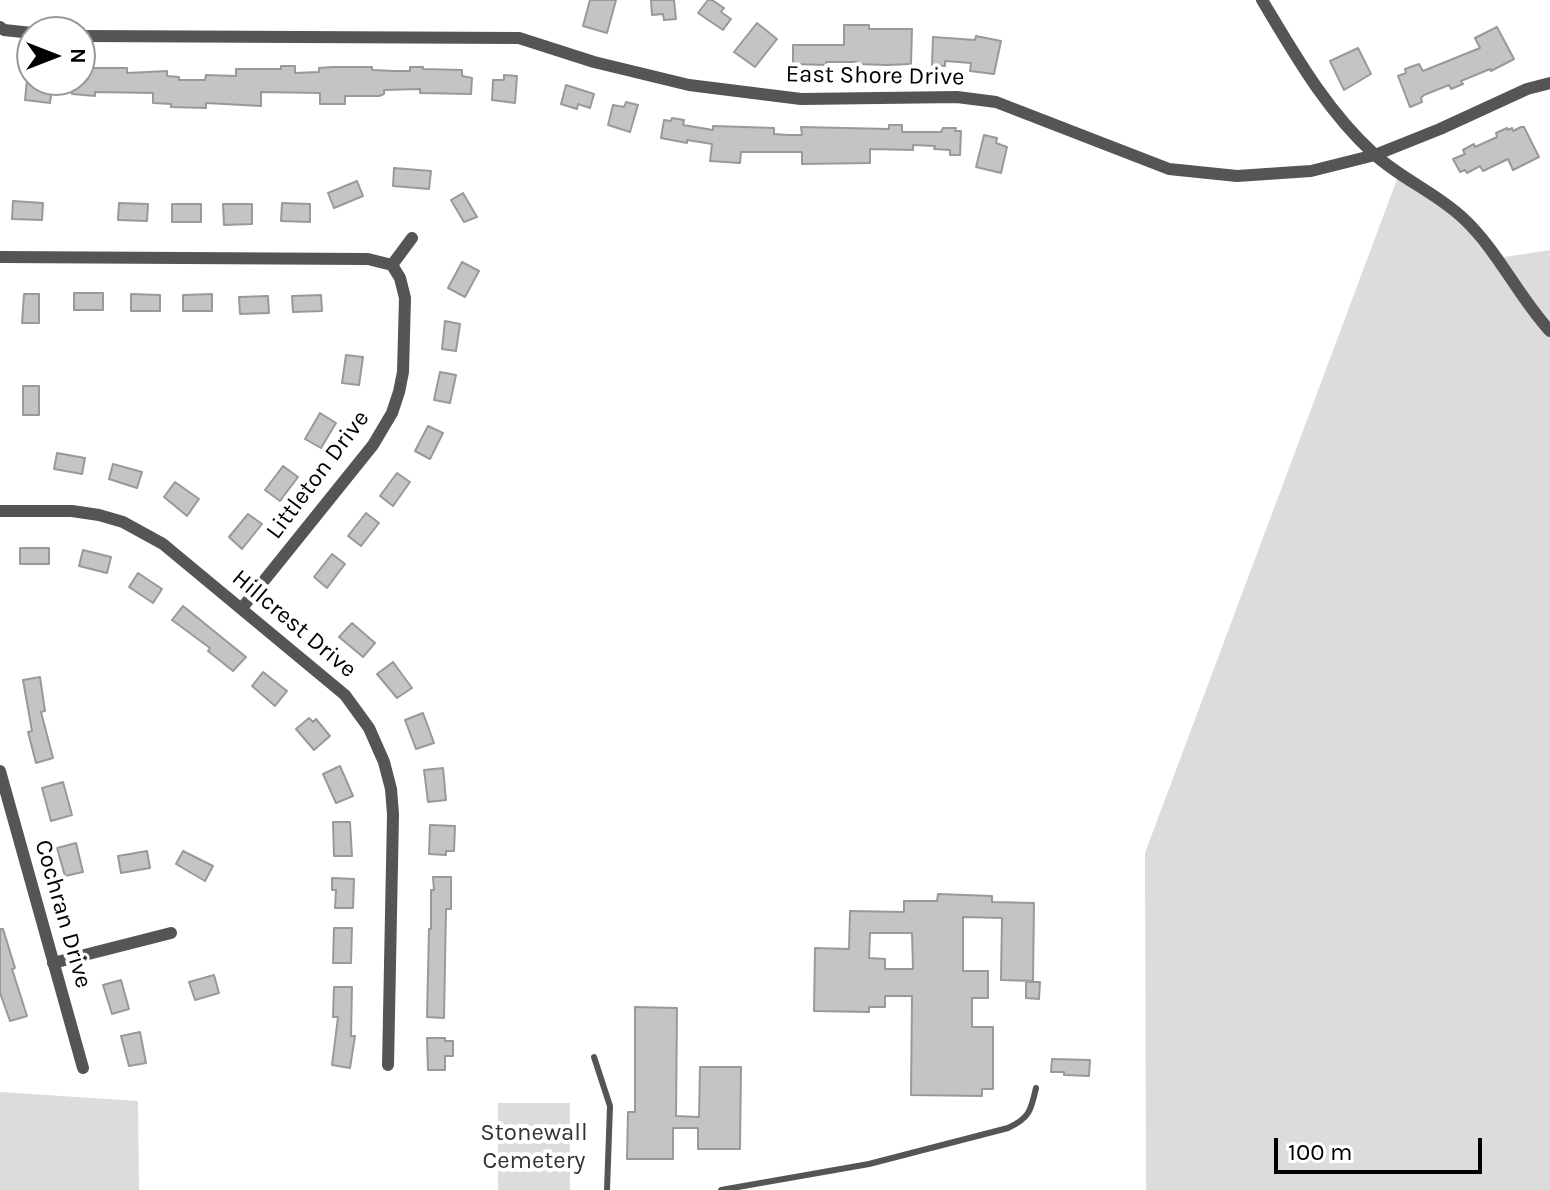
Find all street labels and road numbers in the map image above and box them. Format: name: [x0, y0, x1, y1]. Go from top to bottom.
street label: East Shore Drive: [785, 60, 965, 92]
street label: Littleton Drive: [260, 405, 376, 545]
street label: Hillcrest Drive: [226, 564, 362, 684]
street label: Cochran Drive: [28, 837, 98, 991]

